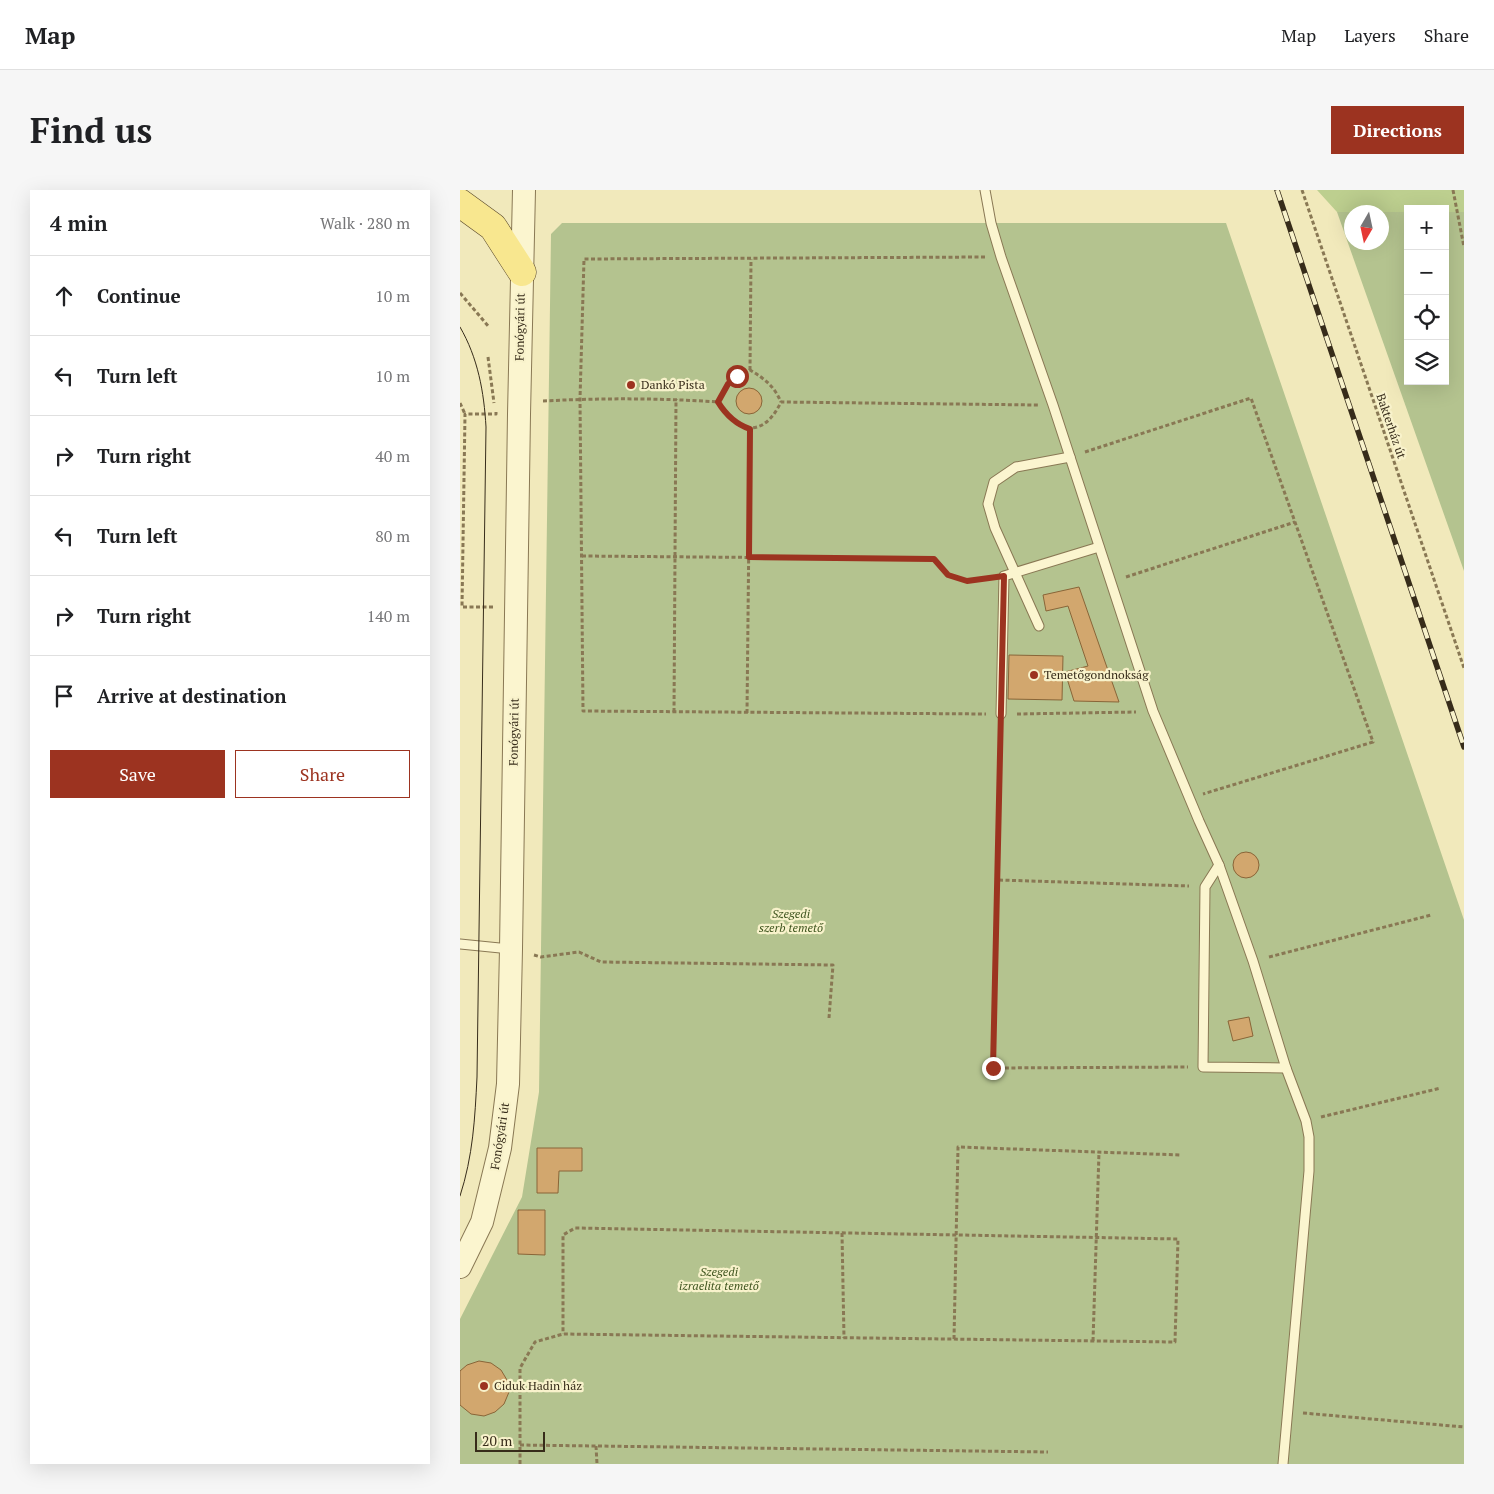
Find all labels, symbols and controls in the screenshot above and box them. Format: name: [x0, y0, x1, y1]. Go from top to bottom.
text: Map: [25, 19, 75, 51]
text: Map: [1281, 23, 1316, 47]
text: Layers: [1344, 23, 1396, 47]
text: Share: [1424, 23, 1469, 47]
button: Directions: [1331, 106, 1464, 154]
text: Find us: [30, 107, 152, 153]
north arrow: [1344, 205, 1389, 250]
map controls: [1404, 205, 1449, 385]
button: +: [1404, 205, 1449, 250]
text: 4 min: [50, 209, 107, 237]
text: Walk · 280 m: [320, 212, 410, 234]
button: −: [1404, 250, 1449, 295]
icon: ahead: [50, 282, 78, 310]
text: Continue: [97, 283, 181, 308]
text: 10 m: [375, 285, 410, 307]
street label: Fonógyári út: [511, 292, 528, 361]
button: locate: [1404, 295, 1449, 340]
button: layers: [1404, 340, 1449, 385]
icon: left: [50, 362, 78, 390]
text: Turn left: [97, 363, 178, 388]
text: 10 m: [375, 365, 410, 387]
route start: [726, 365, 749, 388]
place label: Dankó Pista: [641, 377, 705, 392]
marker: Dankó Pista: [625, 379, 637, 391]
street label: Bakterház út: [1373, 391, 1410, 461]
icon: right: [50, 442, 78, 470]
text: Turn right: [97, 443, 191, 468]
text: 40 m: [375, 445, 410, 467]
icon: left: [50, 522, 78, 550]
text: Turn left: [97, 523, 178, 548]
text: 80 m: [375, 525, 410, 547]
icon: right: [50, 602, 78, 630]
text: Turn right: [97, 603, 191, 628]
text: 140 m: [367, 605, 410, 627]
place label: Temetőgondnokság: [1044, 667, 1149, 682]
marker: Temetőgondnokság: [1028, 669, 1040, 681]
icon: arrive: [50, 682, 78, 710]
text: Arrive at destination: [97, 683, 286, 708]
street label: Fonógyári út: [505, 697, 522, 766]
button: Save: [50, 750, 225, 798]
button: Share: [235, 750, 410, 798]
park label: Szegedi szerb temető: [759, 906, 824, 935]
route end: [982, 1057, 1005, 1080]
street label: Fonógyári út: [487, 1101, 512, 1171]
park label: Szegedi izraelita temető: [679, 1264, 760, 1293]
place label: Ciduk Hadin ház: [494, 1378, 582, 1393]
marker: Ciduk Hadin ház: [478, 1380, 490, 1392]
scale bar: [475, 1429, 545, 1452]
text: 20 m: [482, 1431, 512, 1450]

